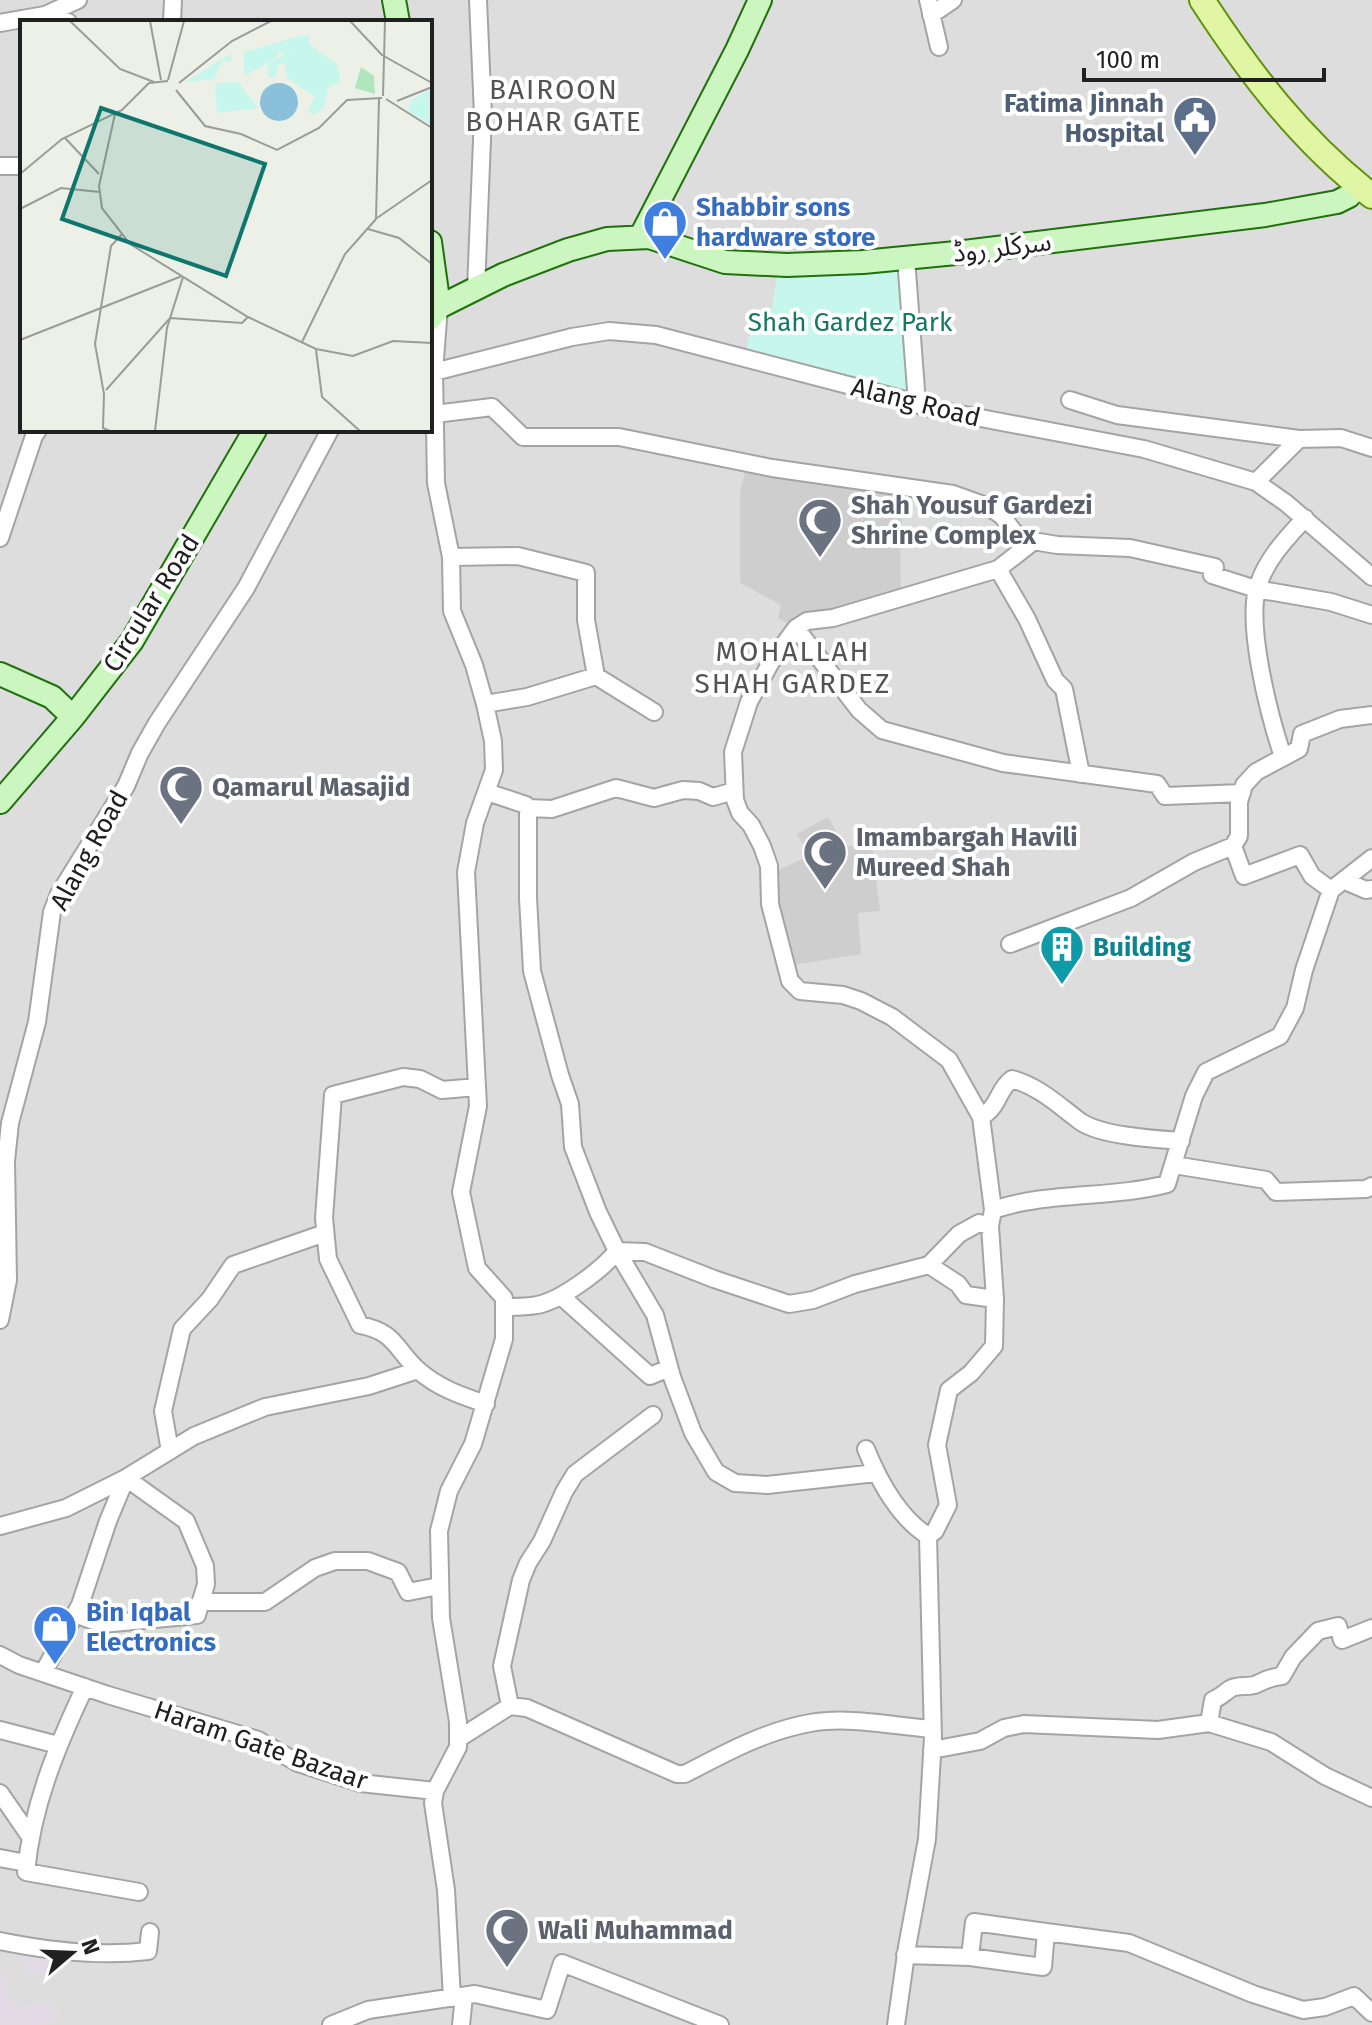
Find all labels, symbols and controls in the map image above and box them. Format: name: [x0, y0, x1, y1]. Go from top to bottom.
inset map: [20, 20, 432, 432]
scale bar: [1084, 32, 1324, 82]
text: 100 m: [1096, 46, 1160, 74]
district label: BAIROON BOHAR GATE: [465, 73, 643, 138]
place label: Fatima Jinnah Hospital: [1004, 88, 1164, 149]
public building icon: Fatima Jinnah Hospital: [1171, 94, 1219, 157]
place label: Shabbir sons hardware store: [696, 192, 875, 253]
shop icon: Shabbir sons hardware store: [641, 198, 689, 261]
street label: سرکلر روڈ: [951, 226, 1053, 269]
park label: Shah Gardez Park: [748, 307, 953, 338]
street label: Alang Road: [848, 371, 984, 434]
place label: Shah Yousuf Gardezi Shrine Complex: [851, 490, 1093, 551]
mosque icon: Shah Yousuf Gardezi Shrine Complex: [796, 496, 844, 559]
street label: Circular Road: [97, 528, 206, 678]
district label: MOHALLAH SHAH GARDEZ: [695, 635, 891, 700]
mosque icon: Qamarul Masajid: [157, 763, 205, 826]
place label: Qamarul Masajid: [212, 772, 410, 803]
street label: Alang Road: [44, 785, 135, 916]
place label: Imambargah Havili Mureed Shah: [856, 822, 1077, 883]
mosque icon: Imambargah Havili Mureed Shah: [801, 828, 849, 891]
building icon: Building: [1038, 923, 1086, 986]
place label: Building: [1093, 932, 1192, 963]
place label: Bin Iqbal Electronics: [86, 1597, 216, 1658]
shop icon: Bin Iqbal Electronics: [31, 1603, 79, 1666]
street label: Haram Gate Bazaar: [150, 1694, 372, 1797]
mosque icon: Wali Muhammad: [483, 1906, 531, 1969]
north arrow: [32, 1913, 112, 1993]
place label: Wali Muhammad: [538, 1915, 733, 1946]
text: N: [75, 1935, 106, 1958]

